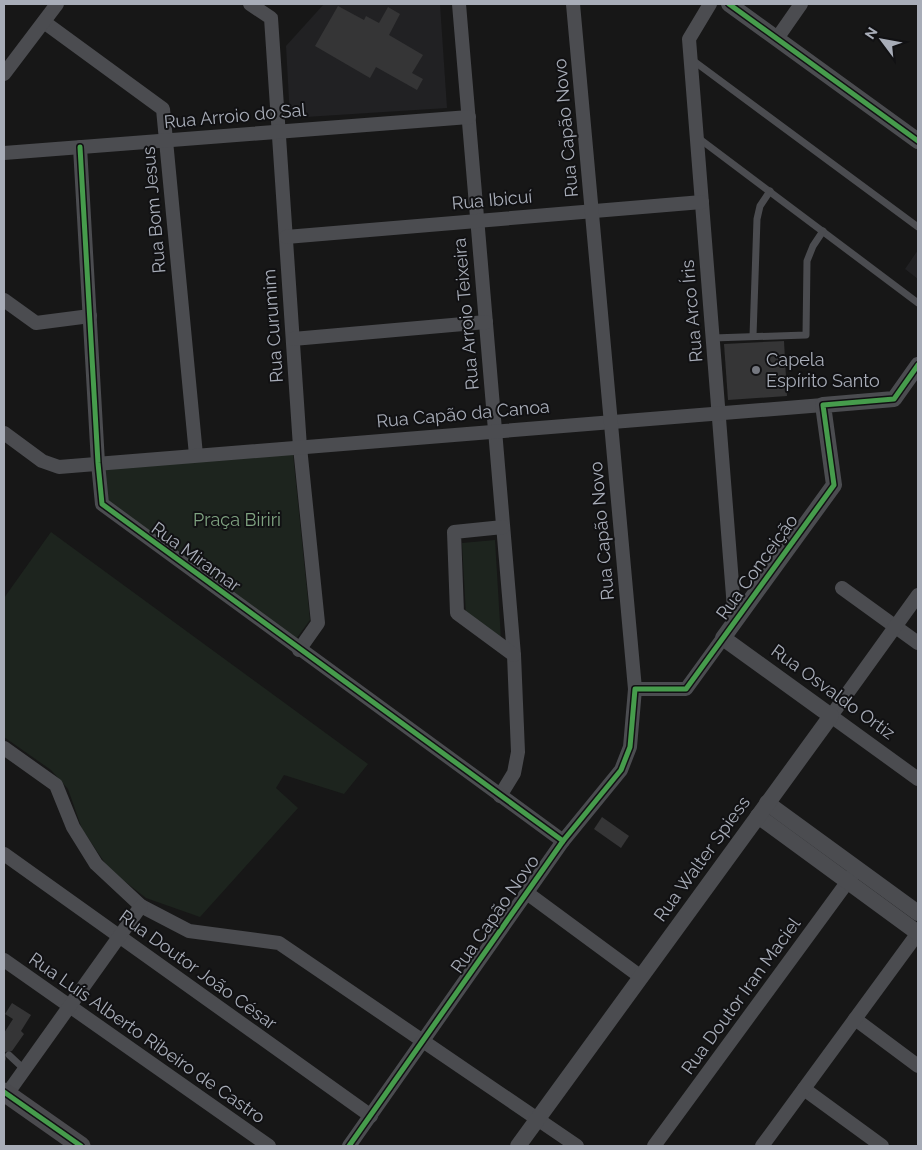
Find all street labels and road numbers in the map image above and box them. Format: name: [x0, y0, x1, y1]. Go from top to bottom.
street label: Rua Capão Novo: [549, 58, 582, 198]
street label: Rua Arroio do Sal: [163, 99, 307, 132]
street label: Rua Bom Jesus: [137, 145, 170, 274]
street label: Rua Ibicuí: [451, 186, 533, 213]
street label: Rua Arroio Teixeira: [448, 237, 483, 391]
street label: Rua Arco Íris: [676, 259, 706, 363]
street label: Rua Curumim: [258, 269, 287, 384]
street label: Rua Capão da Canoa: [375, 395, 550, 432]
street label: Rua Capão Novo: [585, 461, 618, 601]
street label: Rua Conceição: [711, 510, 802, 623]
street label: Rua Miramar: [148, 517, 246, 596]
street label: Rua Osvaldo Ortiz: [767, 640, 899, 744]
street label: Rua Walter Spiess: [649, 792, 754, 925]
street label: Rua Capão Novo: [446, 850, 543, 977]
street label: Rua Doutor João César: [115, 905, 282, 1034]
street label: Rua Doutor Iran Maciel: [677, 913, 805, 1078]
street label: Rua Luís Alberto Ribeiro de Castro: [25, 948, 270, 1128]

